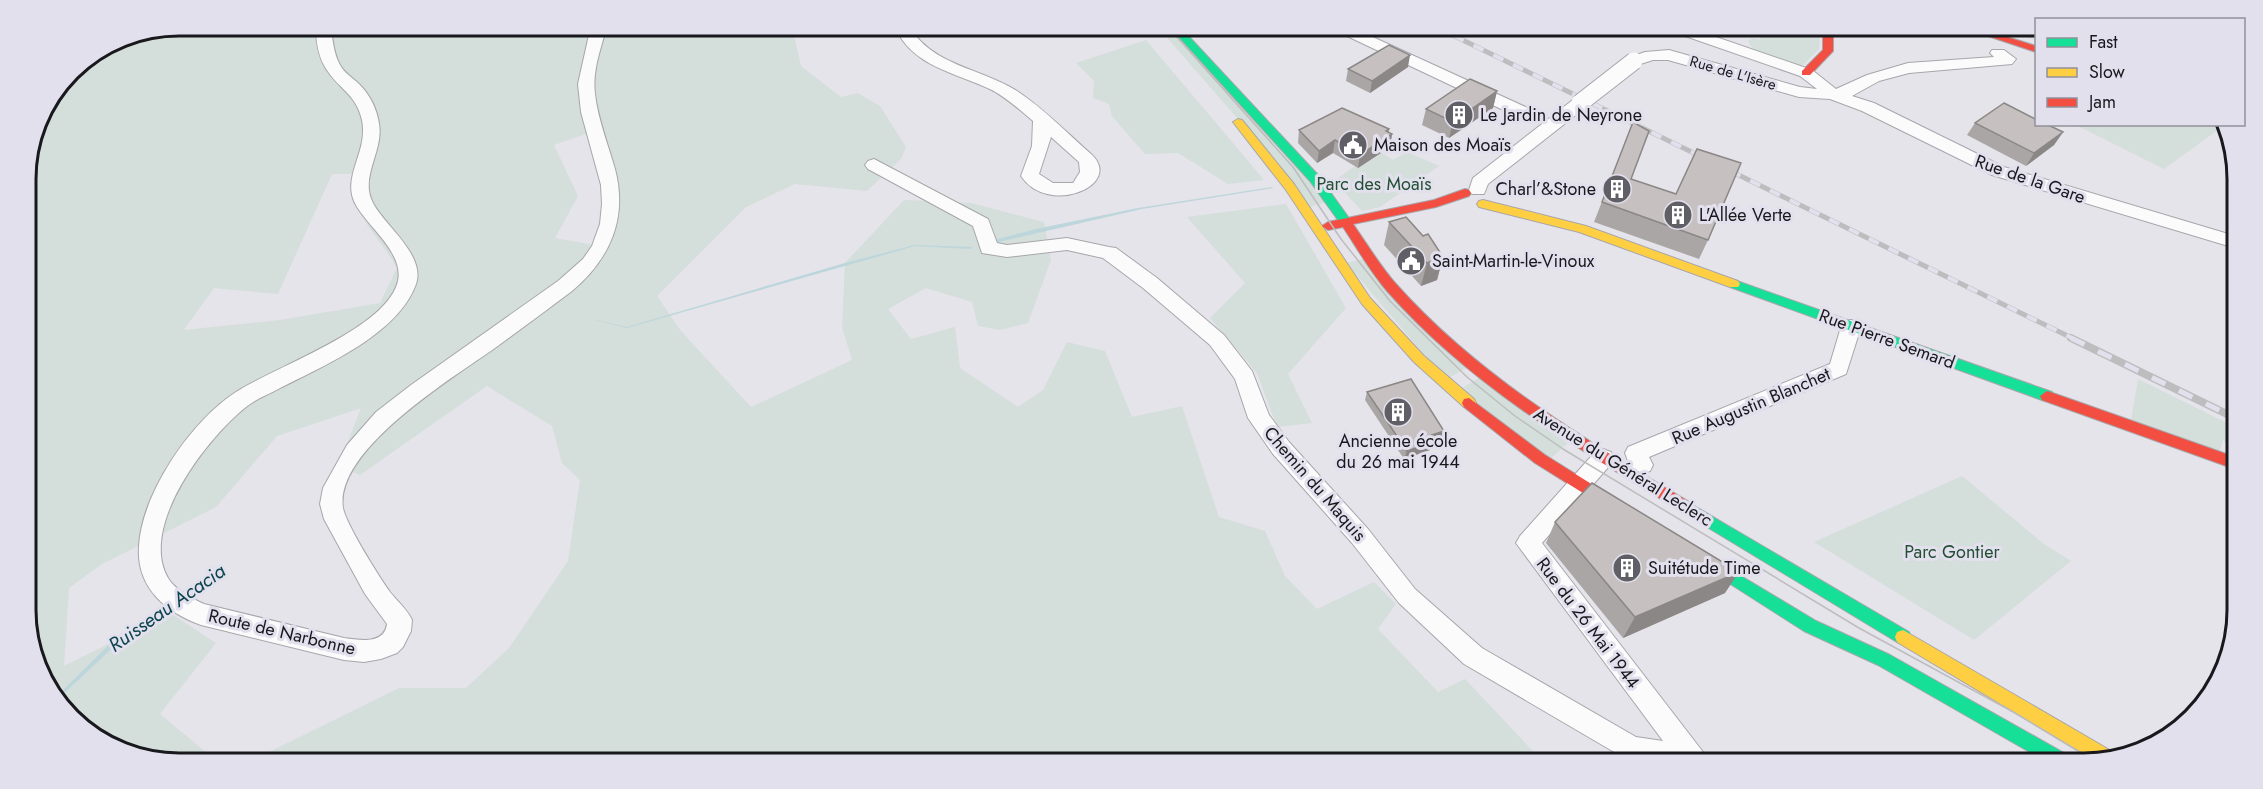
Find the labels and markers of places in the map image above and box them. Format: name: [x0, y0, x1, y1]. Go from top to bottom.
building icon: Le Jardin de Neyrone: [1443, 99, 1475, 131]
place label: Le Jardin de Neyrone: [1480, 102, 1642, 128]
public building icon: Maison des Moaïs: [1337, 129, 1369, 161]
place label: Maison des Moaïs: [1374, 132, 1511, 158]
building icon: Charl’&Stone: [1601, 173, 1633, 205]
place label: Charl’&Stone: [1495, 176, 1596, 202]
building icon: L'Allée Verte: [1662, 199, 1694, 231]
place label: L'Allée Verte: [1699, 202, 1791, 228]
public building icon: Saint-Martin-le-Vinoux: [1395, 245, 1427, 277]
place label: Saint-Martin-le-Vinoux: [1432, 248, 1595, 274]
building icon: Ancienne école du 26 mai 1944: [1382, 396, 1414, 428]
place label: Ancienne école du 26 mai 1944: [1336, 428, 1460, 475]
building icon: Suitétude Time: [1611, 552, 1643, 584]
place label: Suitétude Time: [1648, 555, 1761, 581]

